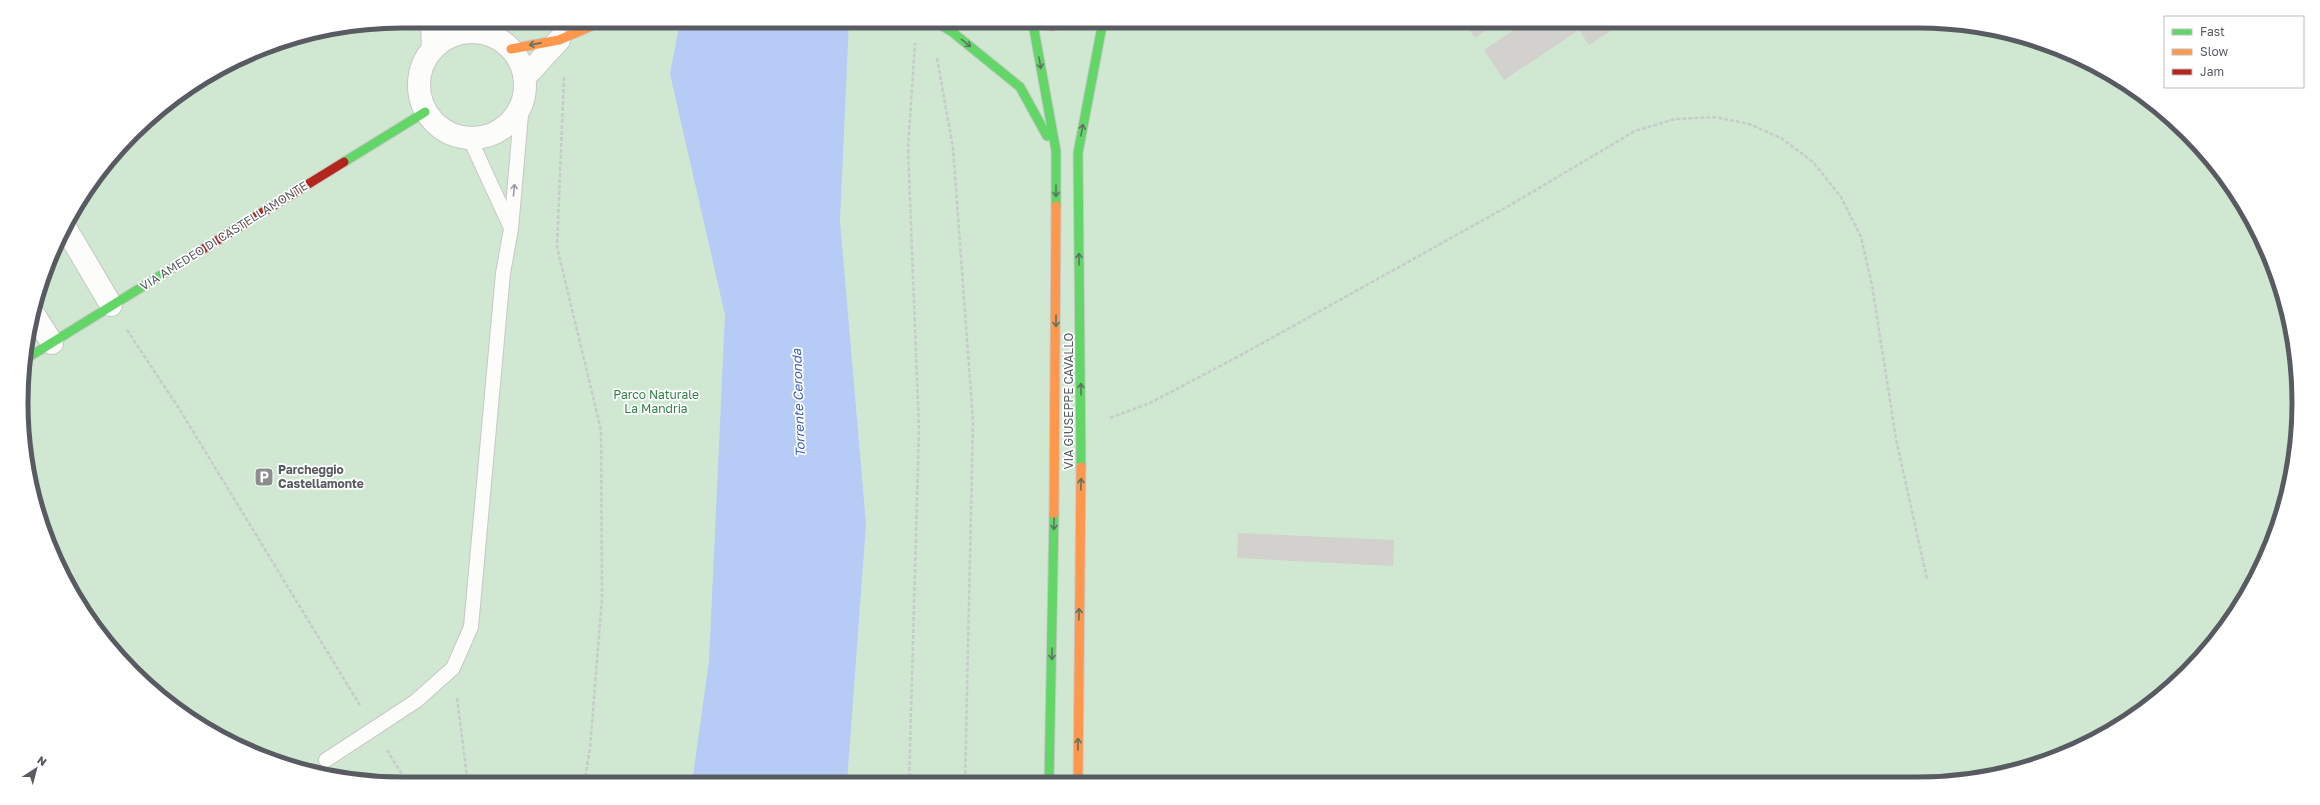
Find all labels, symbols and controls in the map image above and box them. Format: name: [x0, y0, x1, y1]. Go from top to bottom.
legend: [2164, 16, 2304, 88]
text: Fast: [2200, 24, 2225, 39]
one-way arrow: [960, 39, 971, 47]
one-way arrow: [529, 41, 542, 49]
text: Slow: [2200, 44, 2228, 59]
one-way arrow: [1036, 56, 1044, 69]
text: Jam: [2200, 64, 2224, 79]
one-way arrow: [1078, 124, 1086, 137]
street label: VIA AMEDEO DI CASTELLAMONTE: [137, 178, 310, 293]
one-way arrow: [511, 184, 518, 197]
one-way arrow: [1052, 184, 1060, 197]
one-way arrow: [1075, 253, 1083, 266]
one-way arrow: [1052, 314, 1060, 327]
street label: VIA GIUSEPPE CAVALLO: [1061, 332, 1076, 469]
water label: Torrente Ceronda: [788, 348, 808, 458]
one-way arrow: [1077, 383, 1085, 396]
park label: Parco Naturale La Mandria: [613, 387, 699, 416]
place label: Parcheggio Castellamonte: [278, 462, 364, 491]
parking icon: Parcheggio Castellamonte: [253, 466, 275, 488]
one-way arrow: [1077, 478, 1085, 491]
one-way arrow: [1050, 517, 1058, 530]
one-way arrow: [1076, 608, 1083, 621]
one-way arrow: [1048, 647, 1055, 660]
one-way arrow: [1074, 738, 1082, 751]
north arrow: [16, 749, 56, 789]
text: N: [35, 753, 49, 768]

